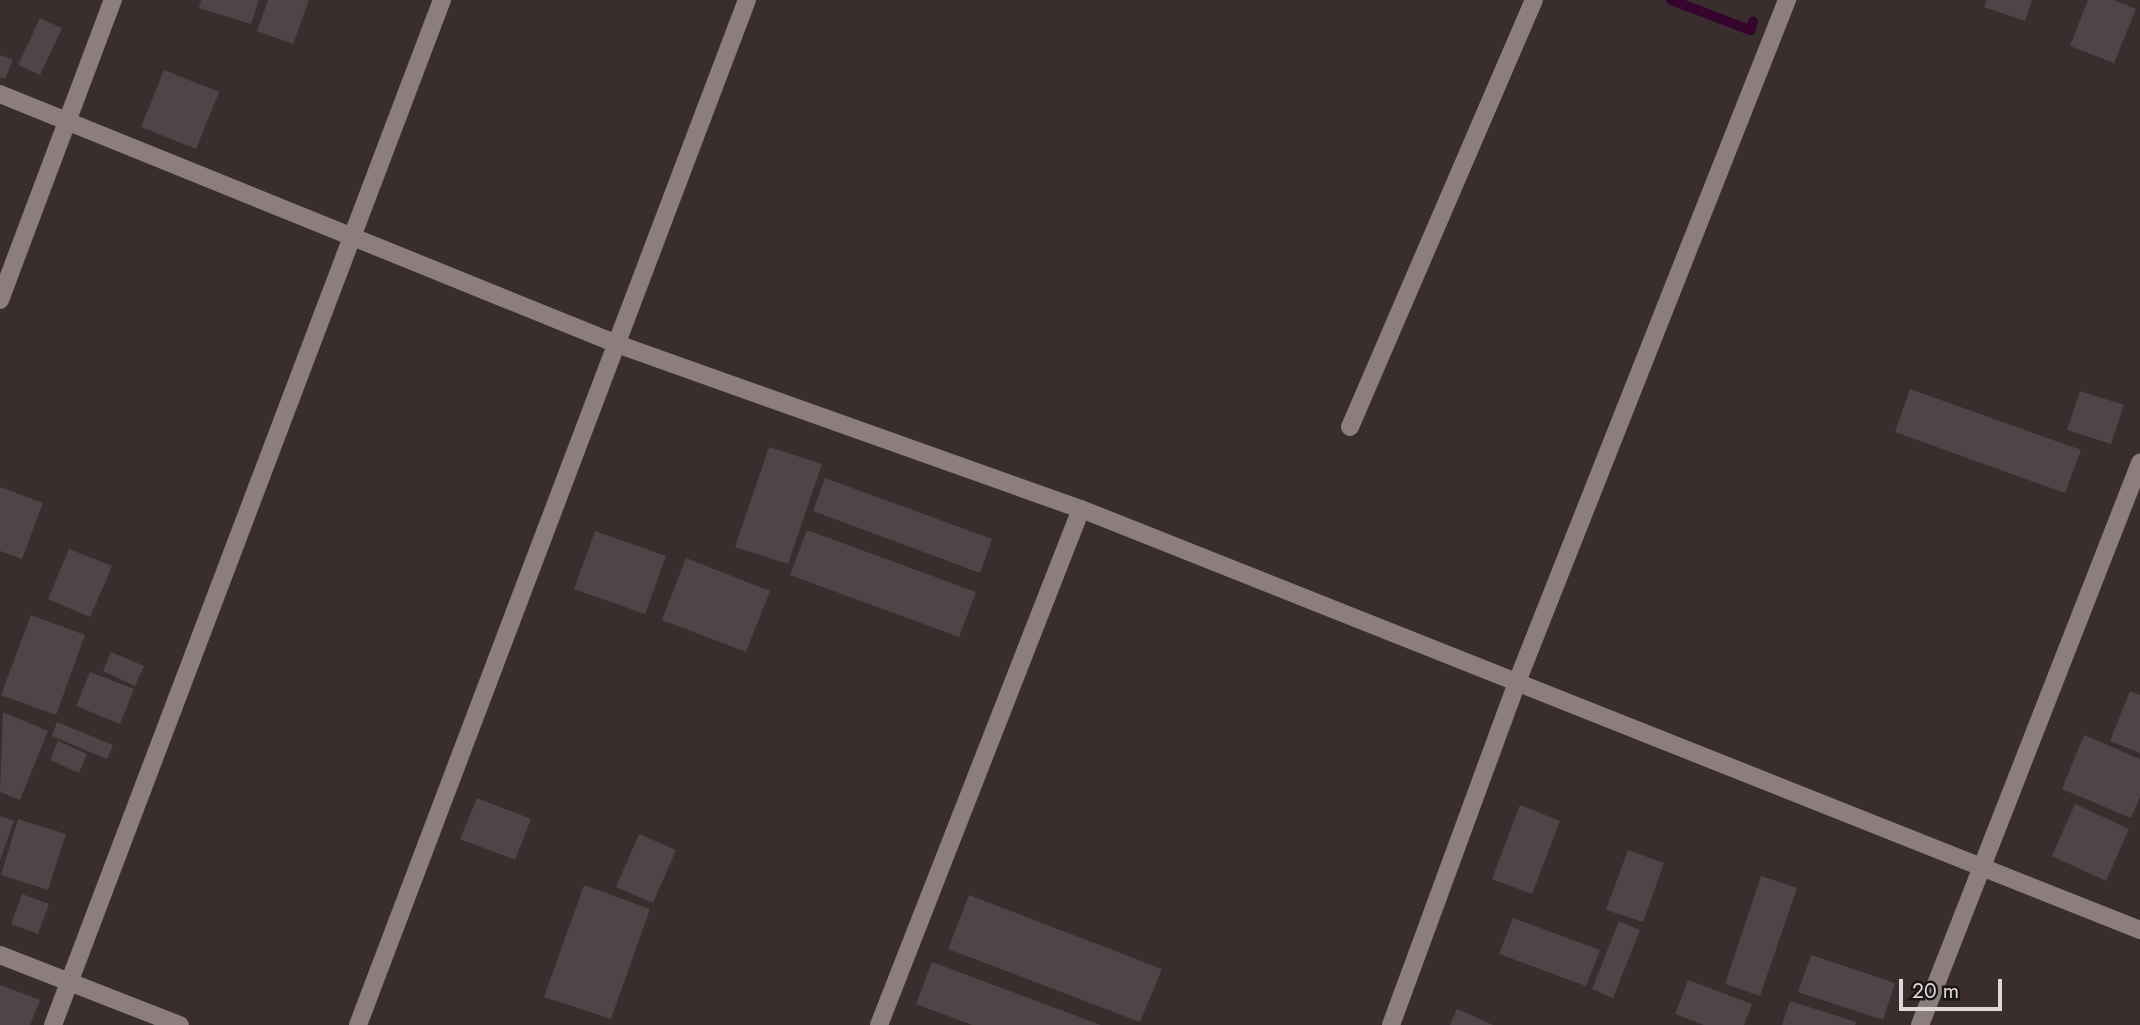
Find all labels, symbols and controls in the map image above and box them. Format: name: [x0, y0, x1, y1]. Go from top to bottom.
scale bar: [1902, 965, 2005, 1009]
text: 20 m: [1912, 976, 1959, 1006]

